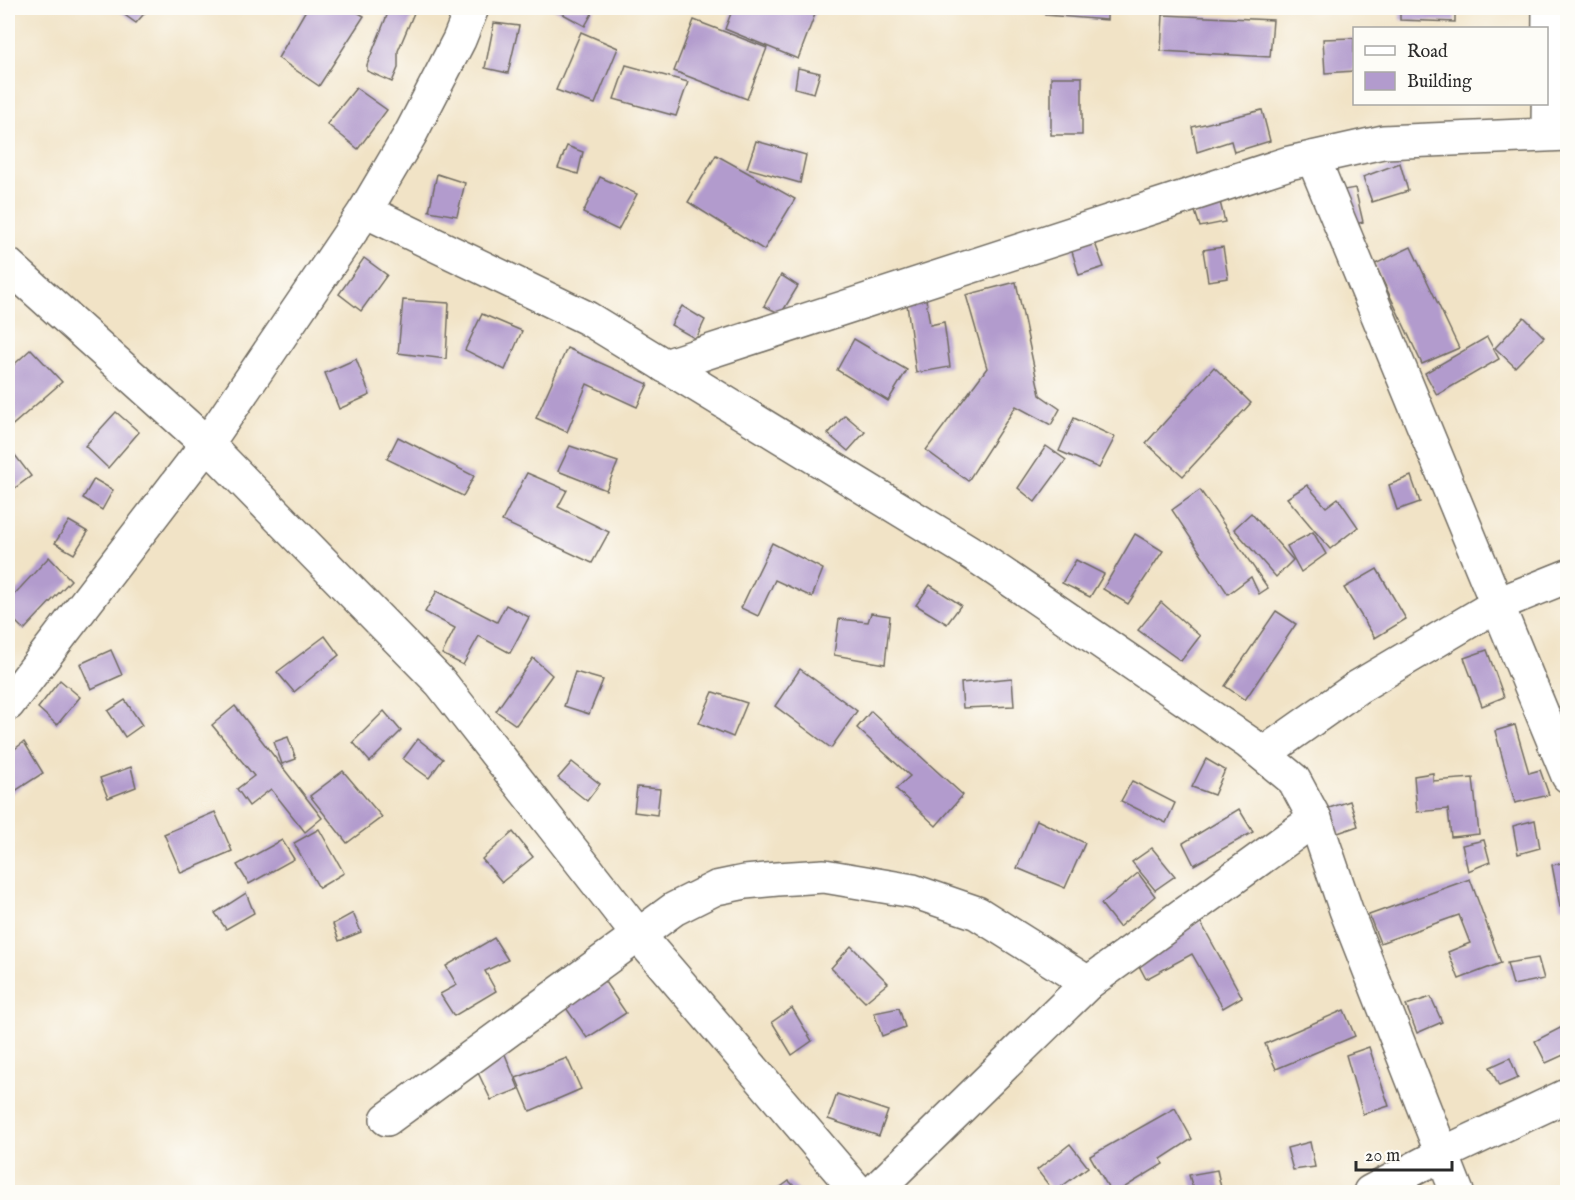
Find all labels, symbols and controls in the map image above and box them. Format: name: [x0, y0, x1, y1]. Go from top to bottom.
legend: [1353, 27, 1548, 105]
text: Road: [1407, 41, 1448, 64]
text: Building: [1407, 71, 1472, 94]
scale bar: [1356, 1134, 1452, 1172]
text: 20 m: [1365, 1145, 1400, 1168]

